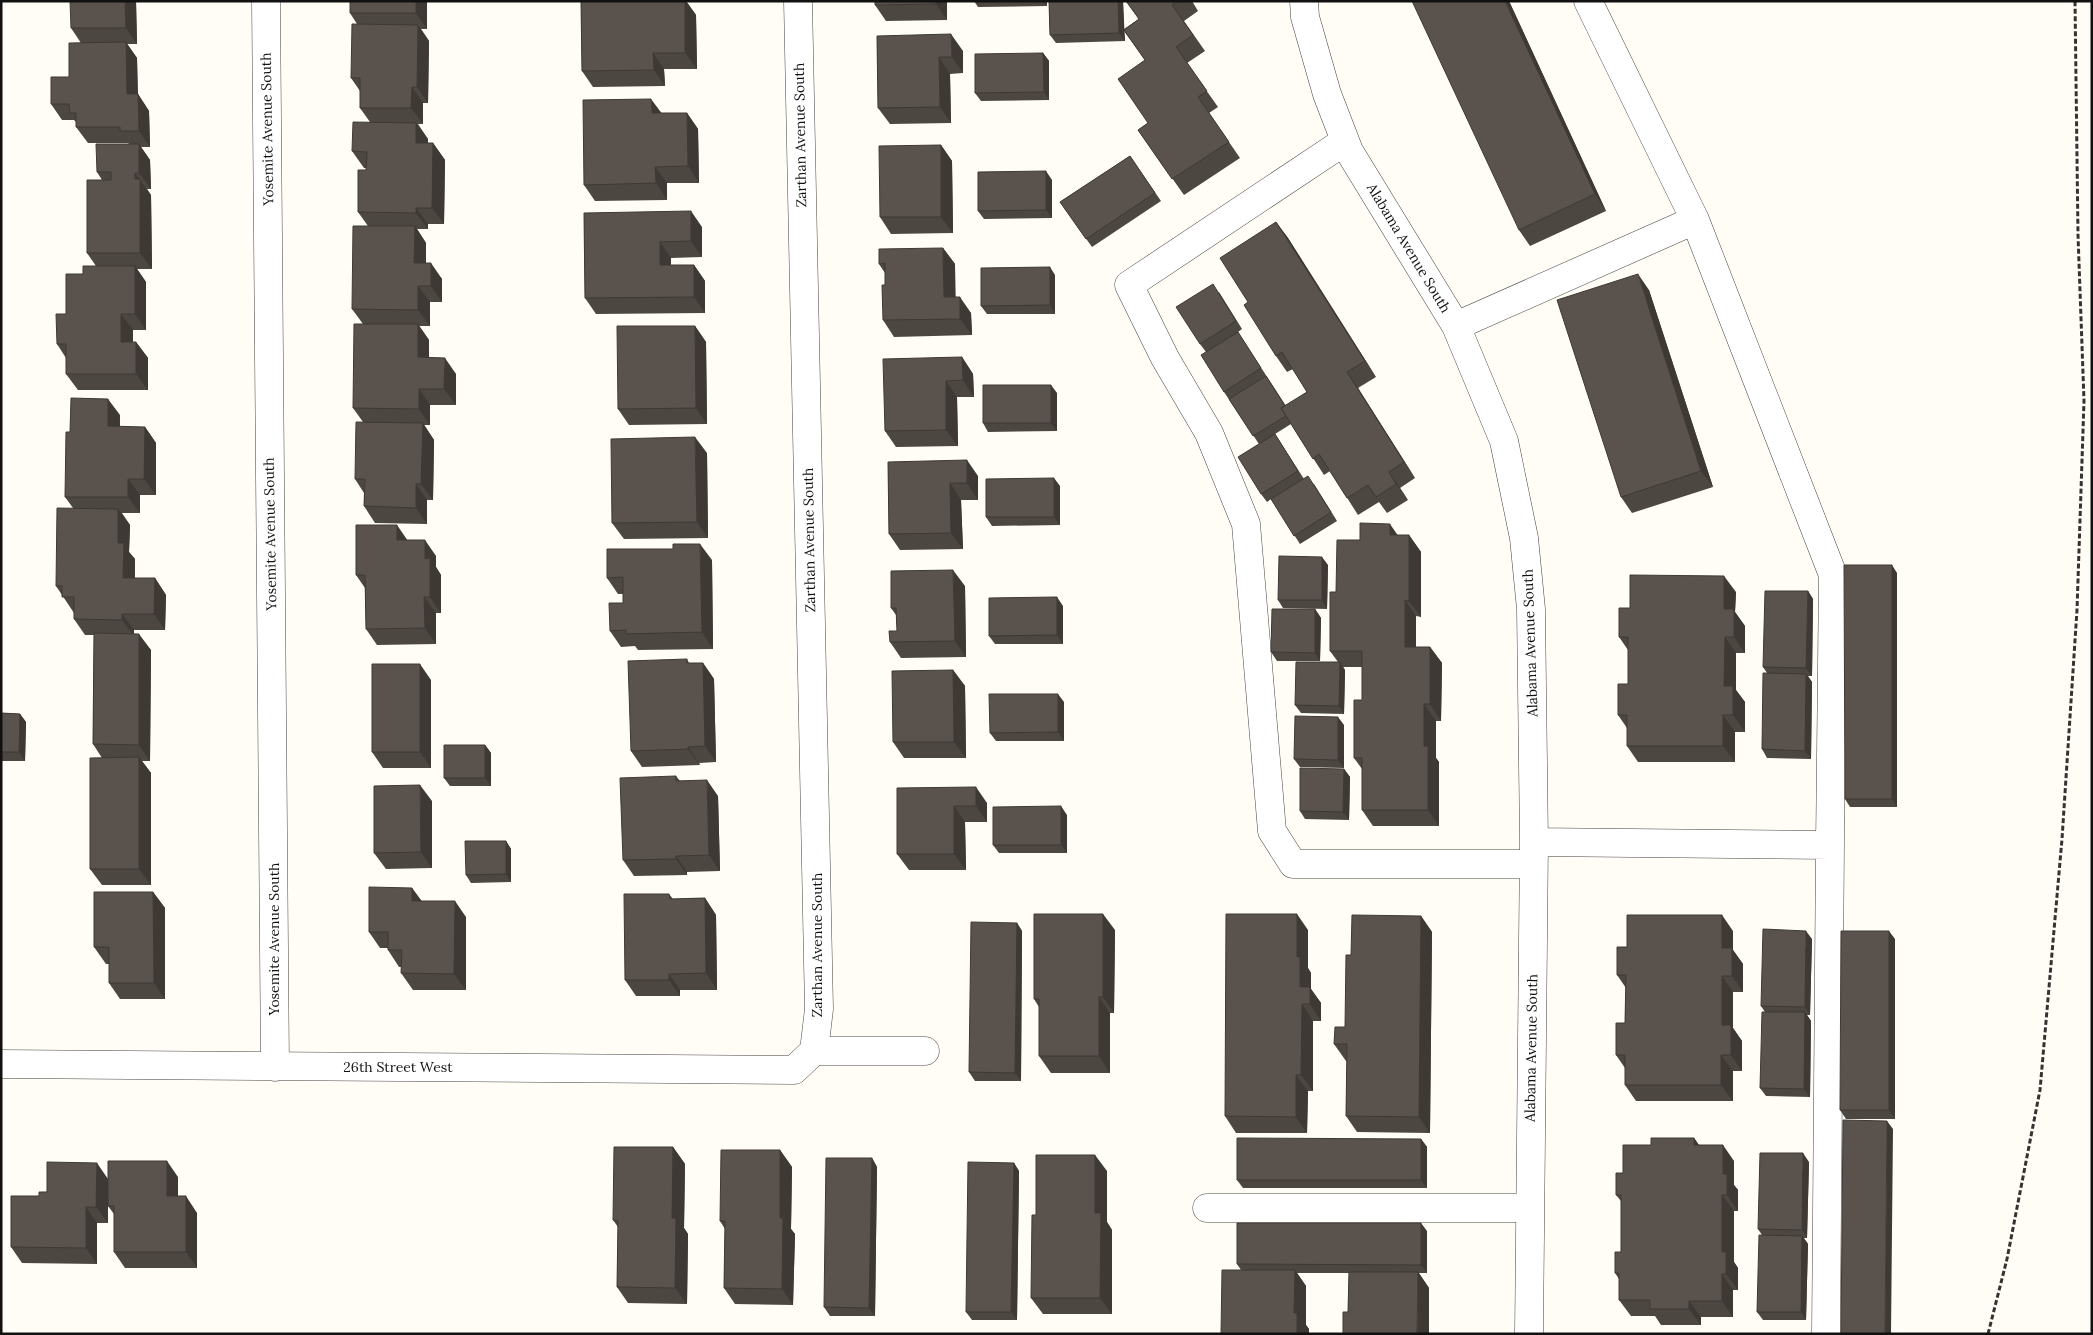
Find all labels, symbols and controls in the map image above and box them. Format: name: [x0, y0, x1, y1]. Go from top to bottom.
street label: Yosemite Avenue South: [257, 52, 277, 207]
street label: Zarthan Avenue South: [790, 63, 810, 207]
street label: Alabama Avenue South: [1363, 179, 1455, 316]
street label: Yosemite Avenue South: [260, 457, 280, 612]
street label: Zarthan Avenue South: [799, 468, 819, 612]
street label: Alabama Avenue South: [1518, 569, 1542, 718]
street label: Yosemite Avenue South: [265, 862, 283, 1017]
street label: Zarthan Avenue South: [808, 873, 826, 1017]
street label: Alabama Avenue South: [1521, 974, 1541, 1123]
street label: 26th Street West: [343, 1058, 453, 1076]

